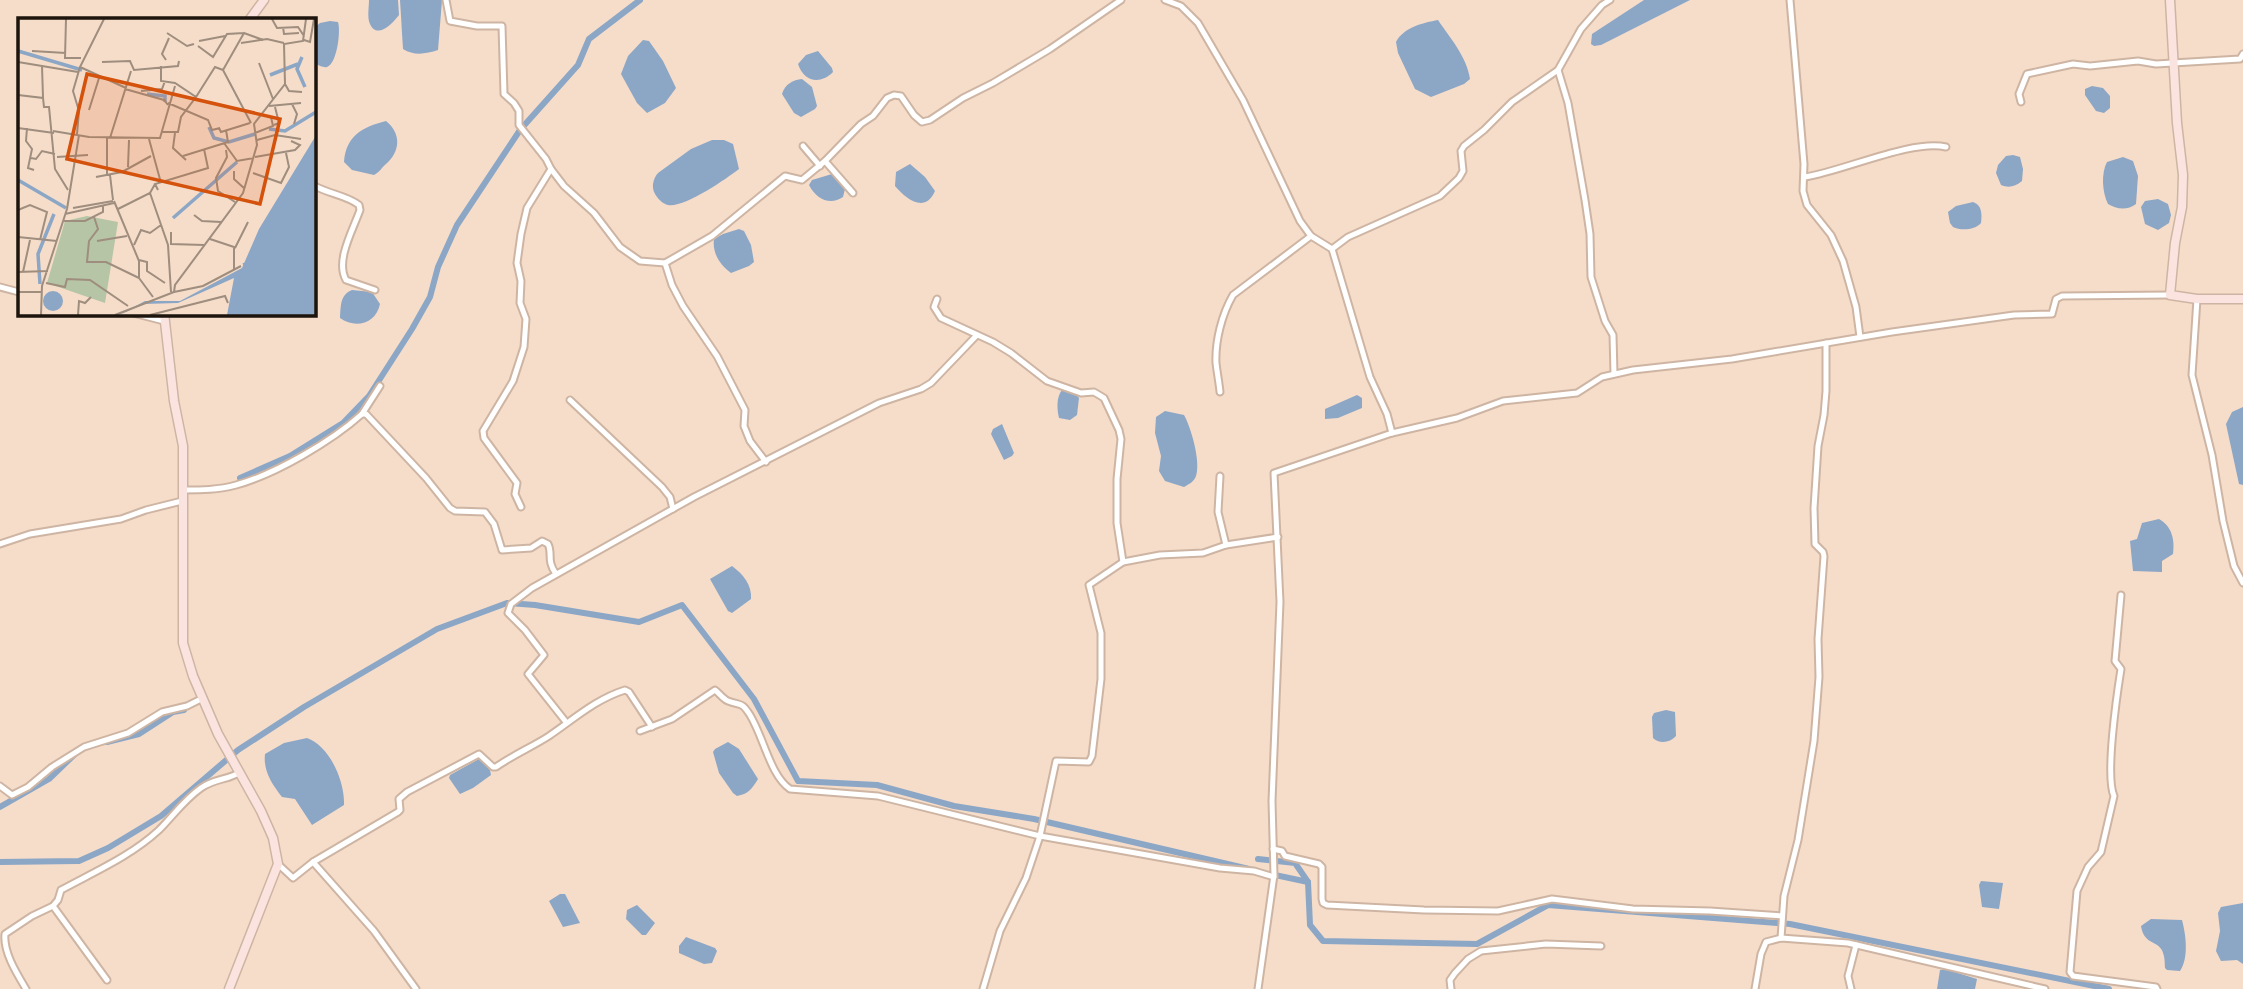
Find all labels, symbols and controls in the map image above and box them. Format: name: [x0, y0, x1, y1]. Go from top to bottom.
inset map: [18, 18, 315, 315]

